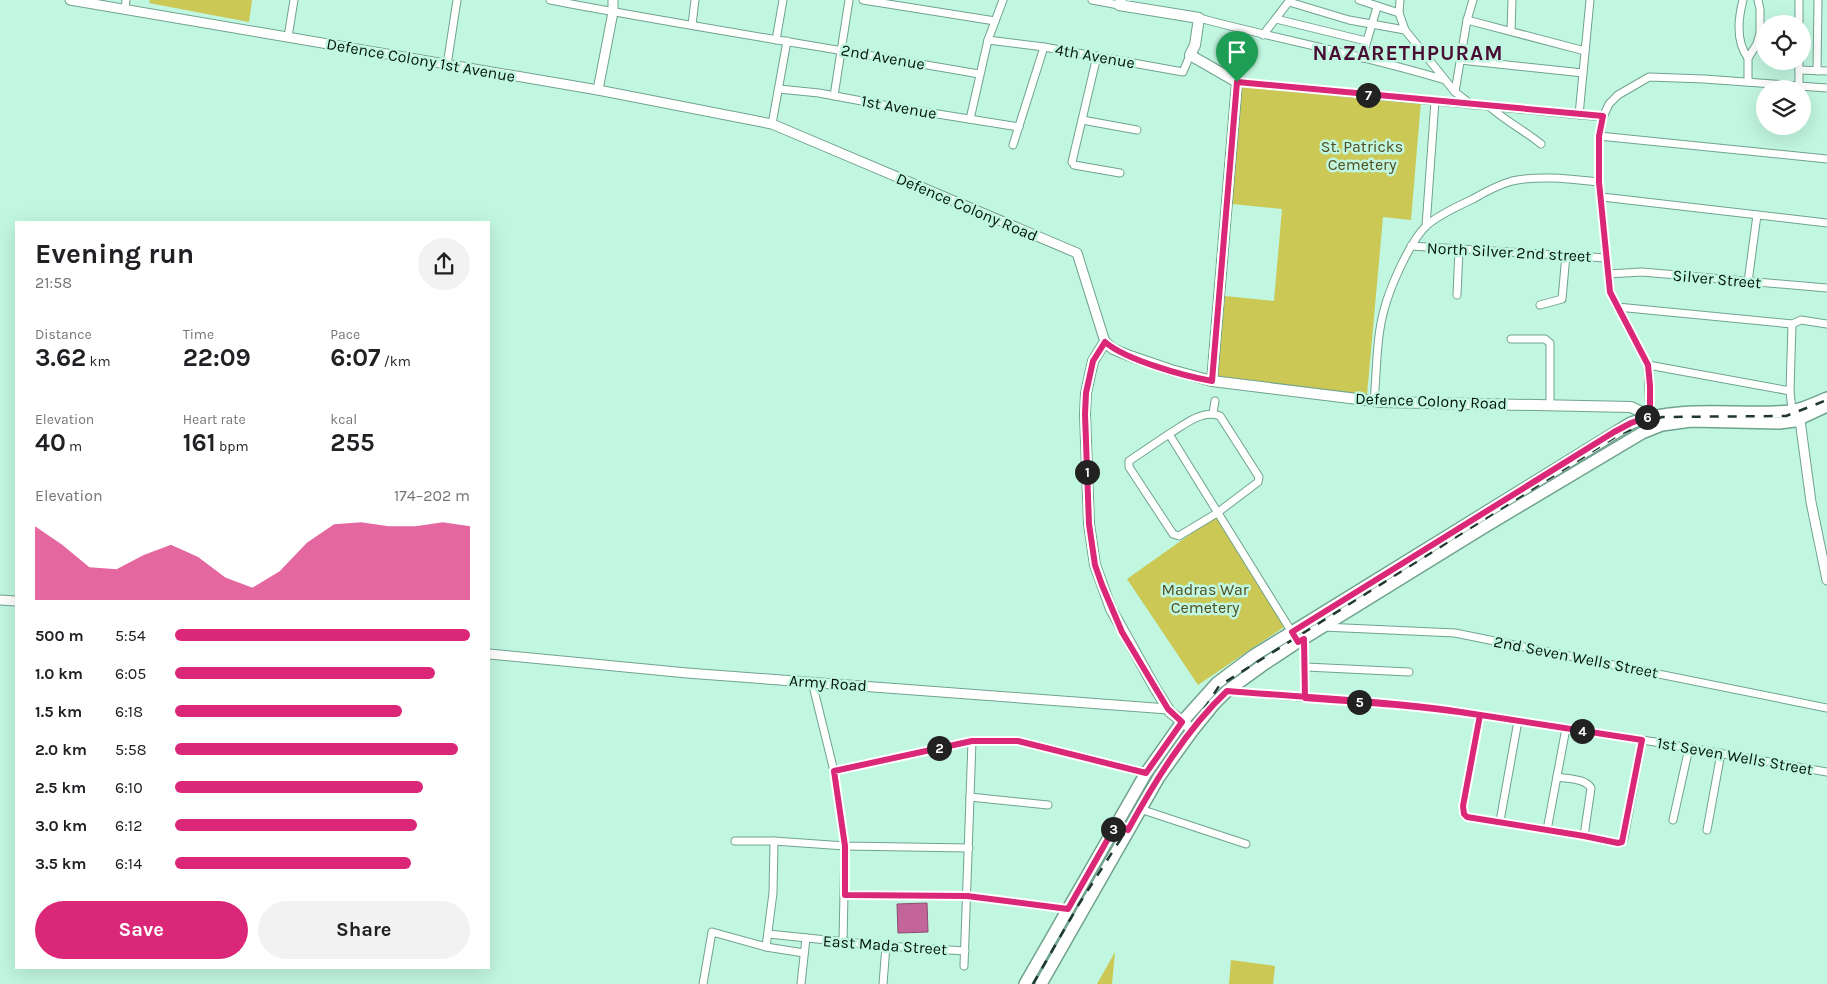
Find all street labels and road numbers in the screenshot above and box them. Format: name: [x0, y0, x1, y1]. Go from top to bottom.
street label: Defence Colony 1st Avenue: [325, 34, 517, 86]
street label: 2nd Avenue: [840, 40, 926, 74]
street label: 4th Avenue: [1053, 40, 1137, 72]
street label: 1st Avenue: [860, 91, 938, 123]
street label: Defence Colony Road: [893, 169, 1041, 245]
street label: North Silver 2nd street: [1426, 238, 1592, 266]
street label: Silver Street: [1672, 266, 1762, 292]
street label: Defence Colony Road: [1355, 389, 1507, 413]
street label: 2nd Seven Wells Street: [1492, 632, 1660, 682]
street label: Army Road: [788, 671, 868, 695]
street label: 1st Seven Wells Street: [1655, 733, 1815, 779]
street label: East Mada Street: [822, 931, 948, 959]

